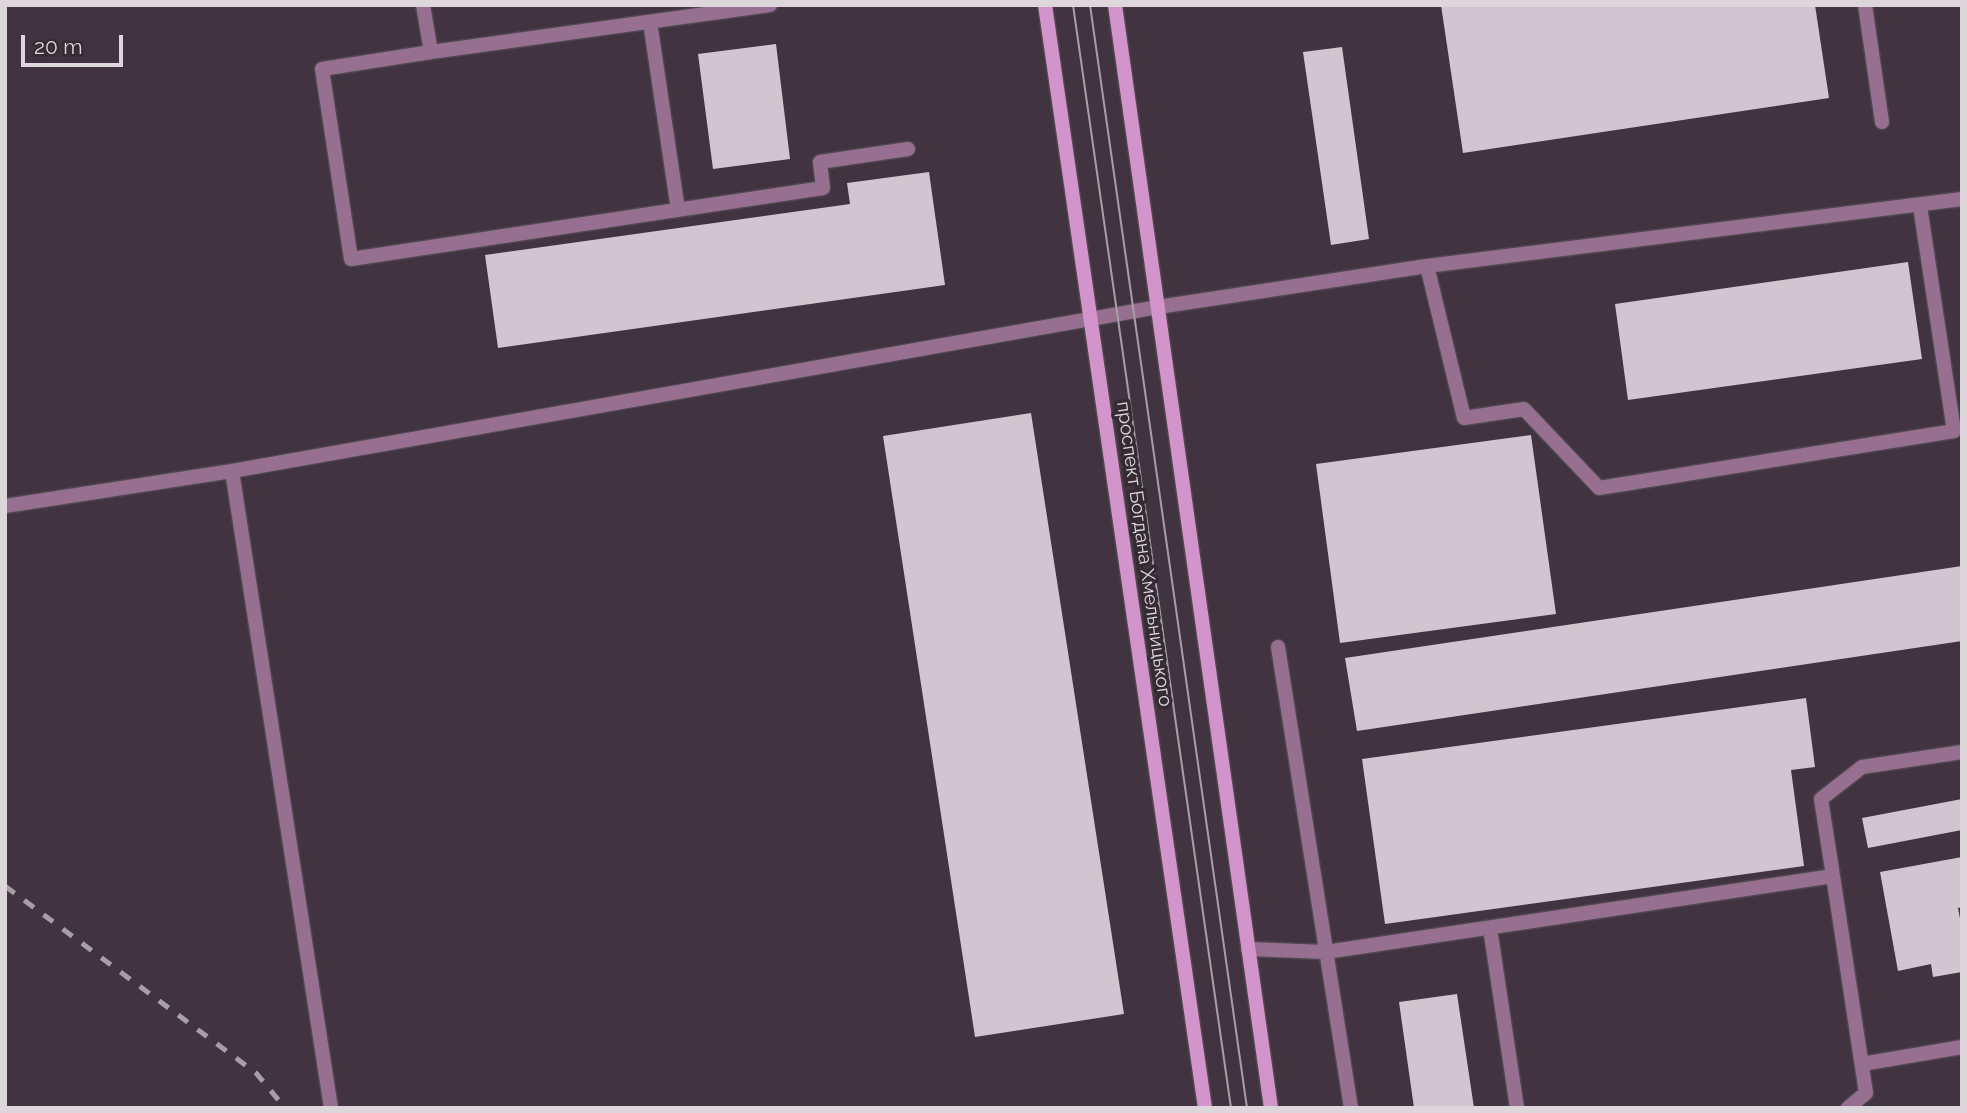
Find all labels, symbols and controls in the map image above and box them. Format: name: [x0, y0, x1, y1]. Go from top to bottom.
scale bar: [24, 21, 126, 65]
text: 20 m: [34, 34, 82, 59]
street label: проспект Богдана Хмельницького: [1111, 400, 1177, 708]

